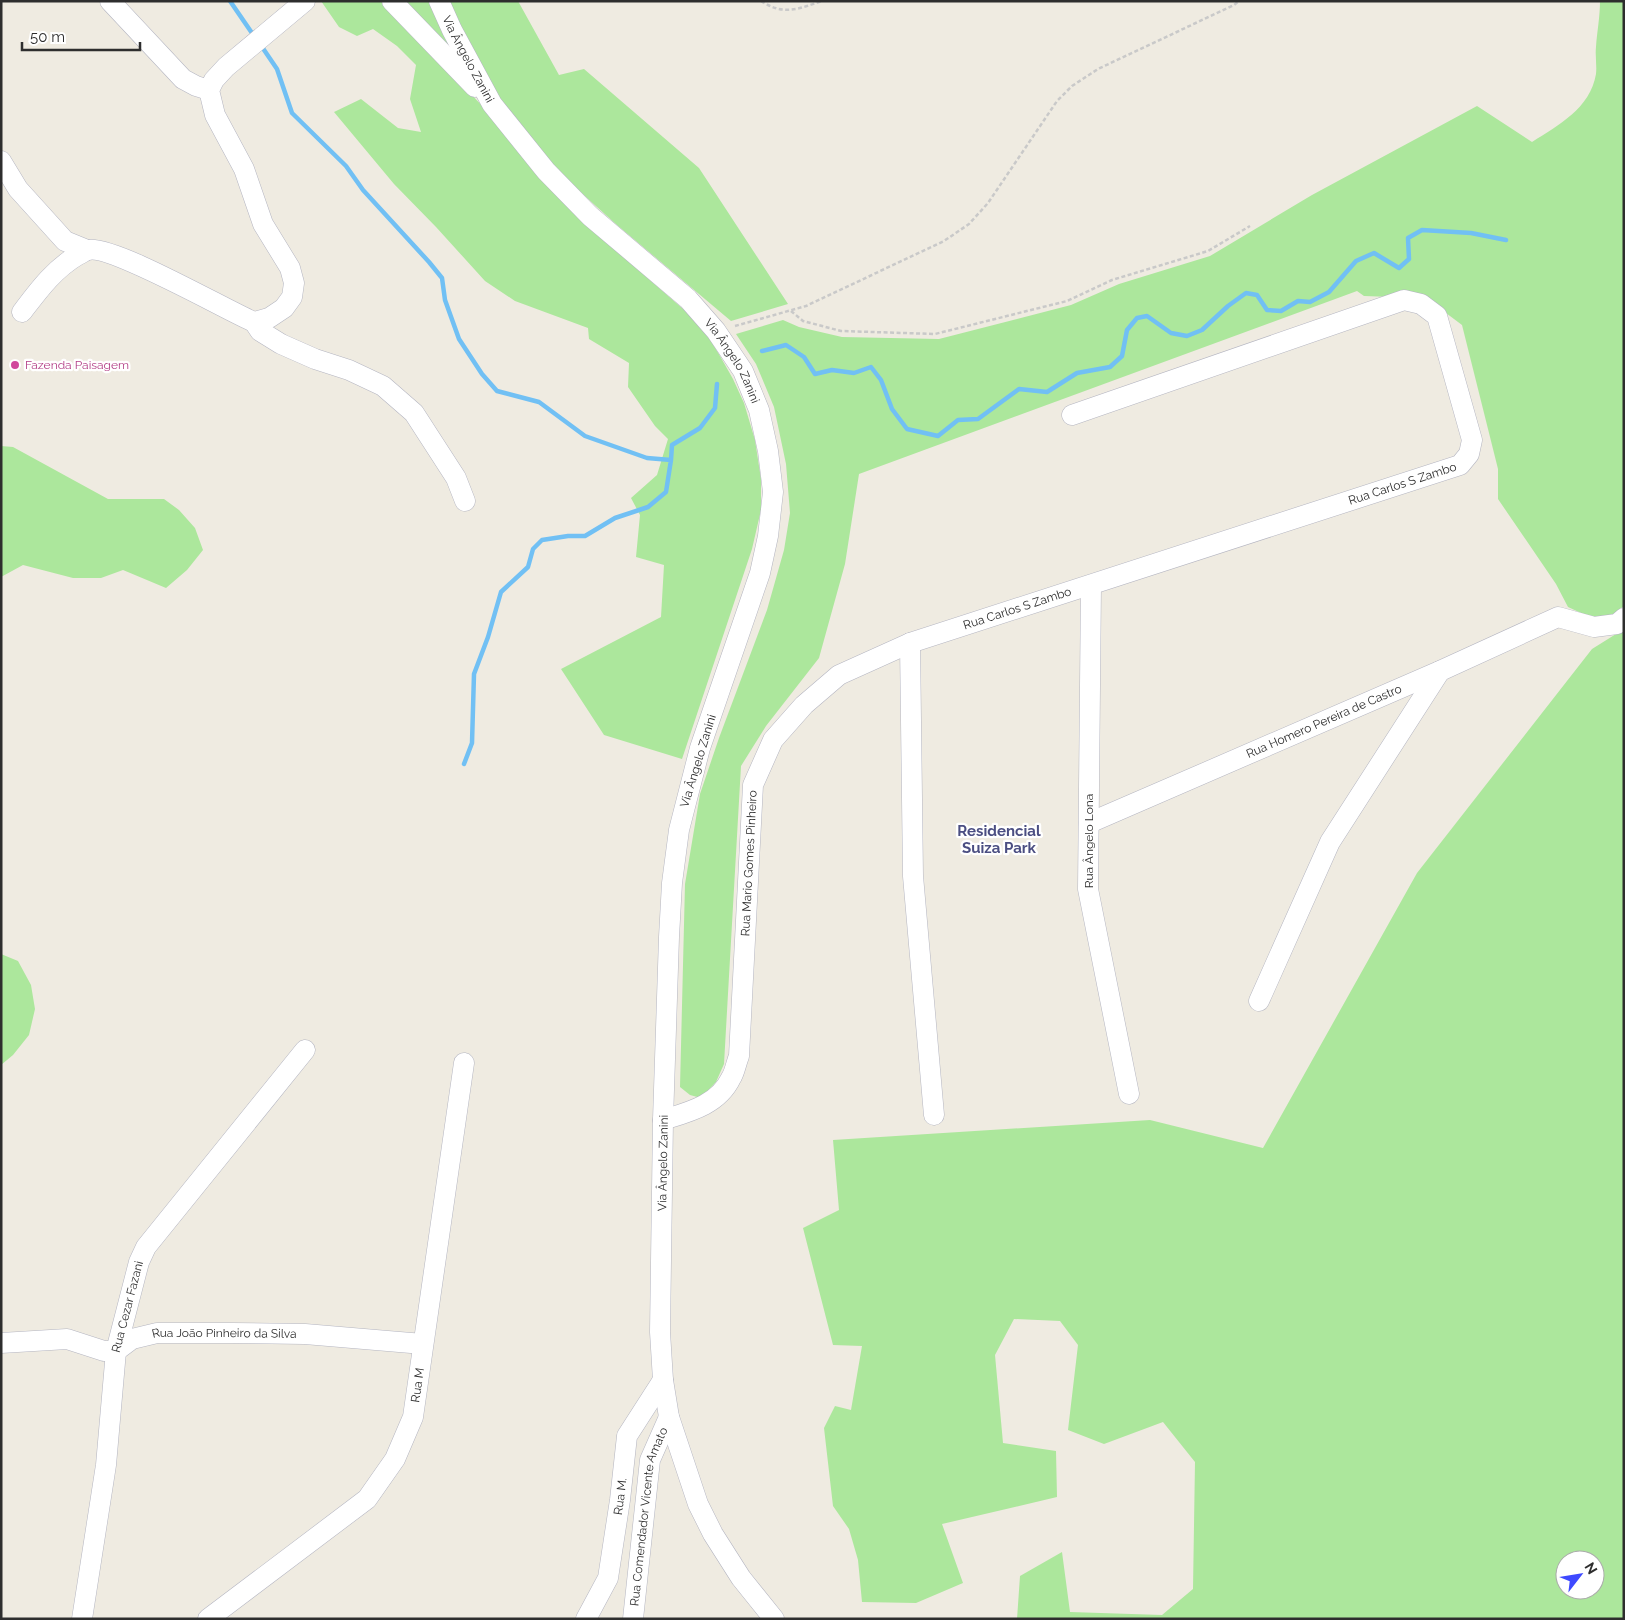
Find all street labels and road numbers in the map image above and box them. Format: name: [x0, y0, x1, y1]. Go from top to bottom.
street label: Via Ângelo Zanini: [439, 13, 497, 105]
street label: Via Ângelo Zanini: [701, 316, 762, 405]
street label: Rua Carlos S Zambo: [1347, 460, 1458, 508]
street label: Rua Carlos S Zambo: [961, 584, 1073, 632]
street label: Rua Homero Pereira de Castro: [1244, 681, 1404, 761]
street label: Via Ângelo Zanini: [677, 713, 719, 809]
street label: Rua Mario Gomes Pinheiro: [738, 790, 760, 937]
street label: Rua Ângelo Lona: [1082, 794, 1096, 888]
street label: Via Ângelo Zanini: [655, 1115, 671, 1211]
street label: Rua Cezar Fazani: [109, 1259, 146, 1354]
street label: Rua João Pinheiro da Silva: [150, 1326, 297, 1341]
street label: Rua M: [408, 1367, 427, 1403]
street label: Rua Comendador Vicente Amato: [627, 1425, 671, 1607]
street label: Rua M.: [611, 1477, 629, 1516]

